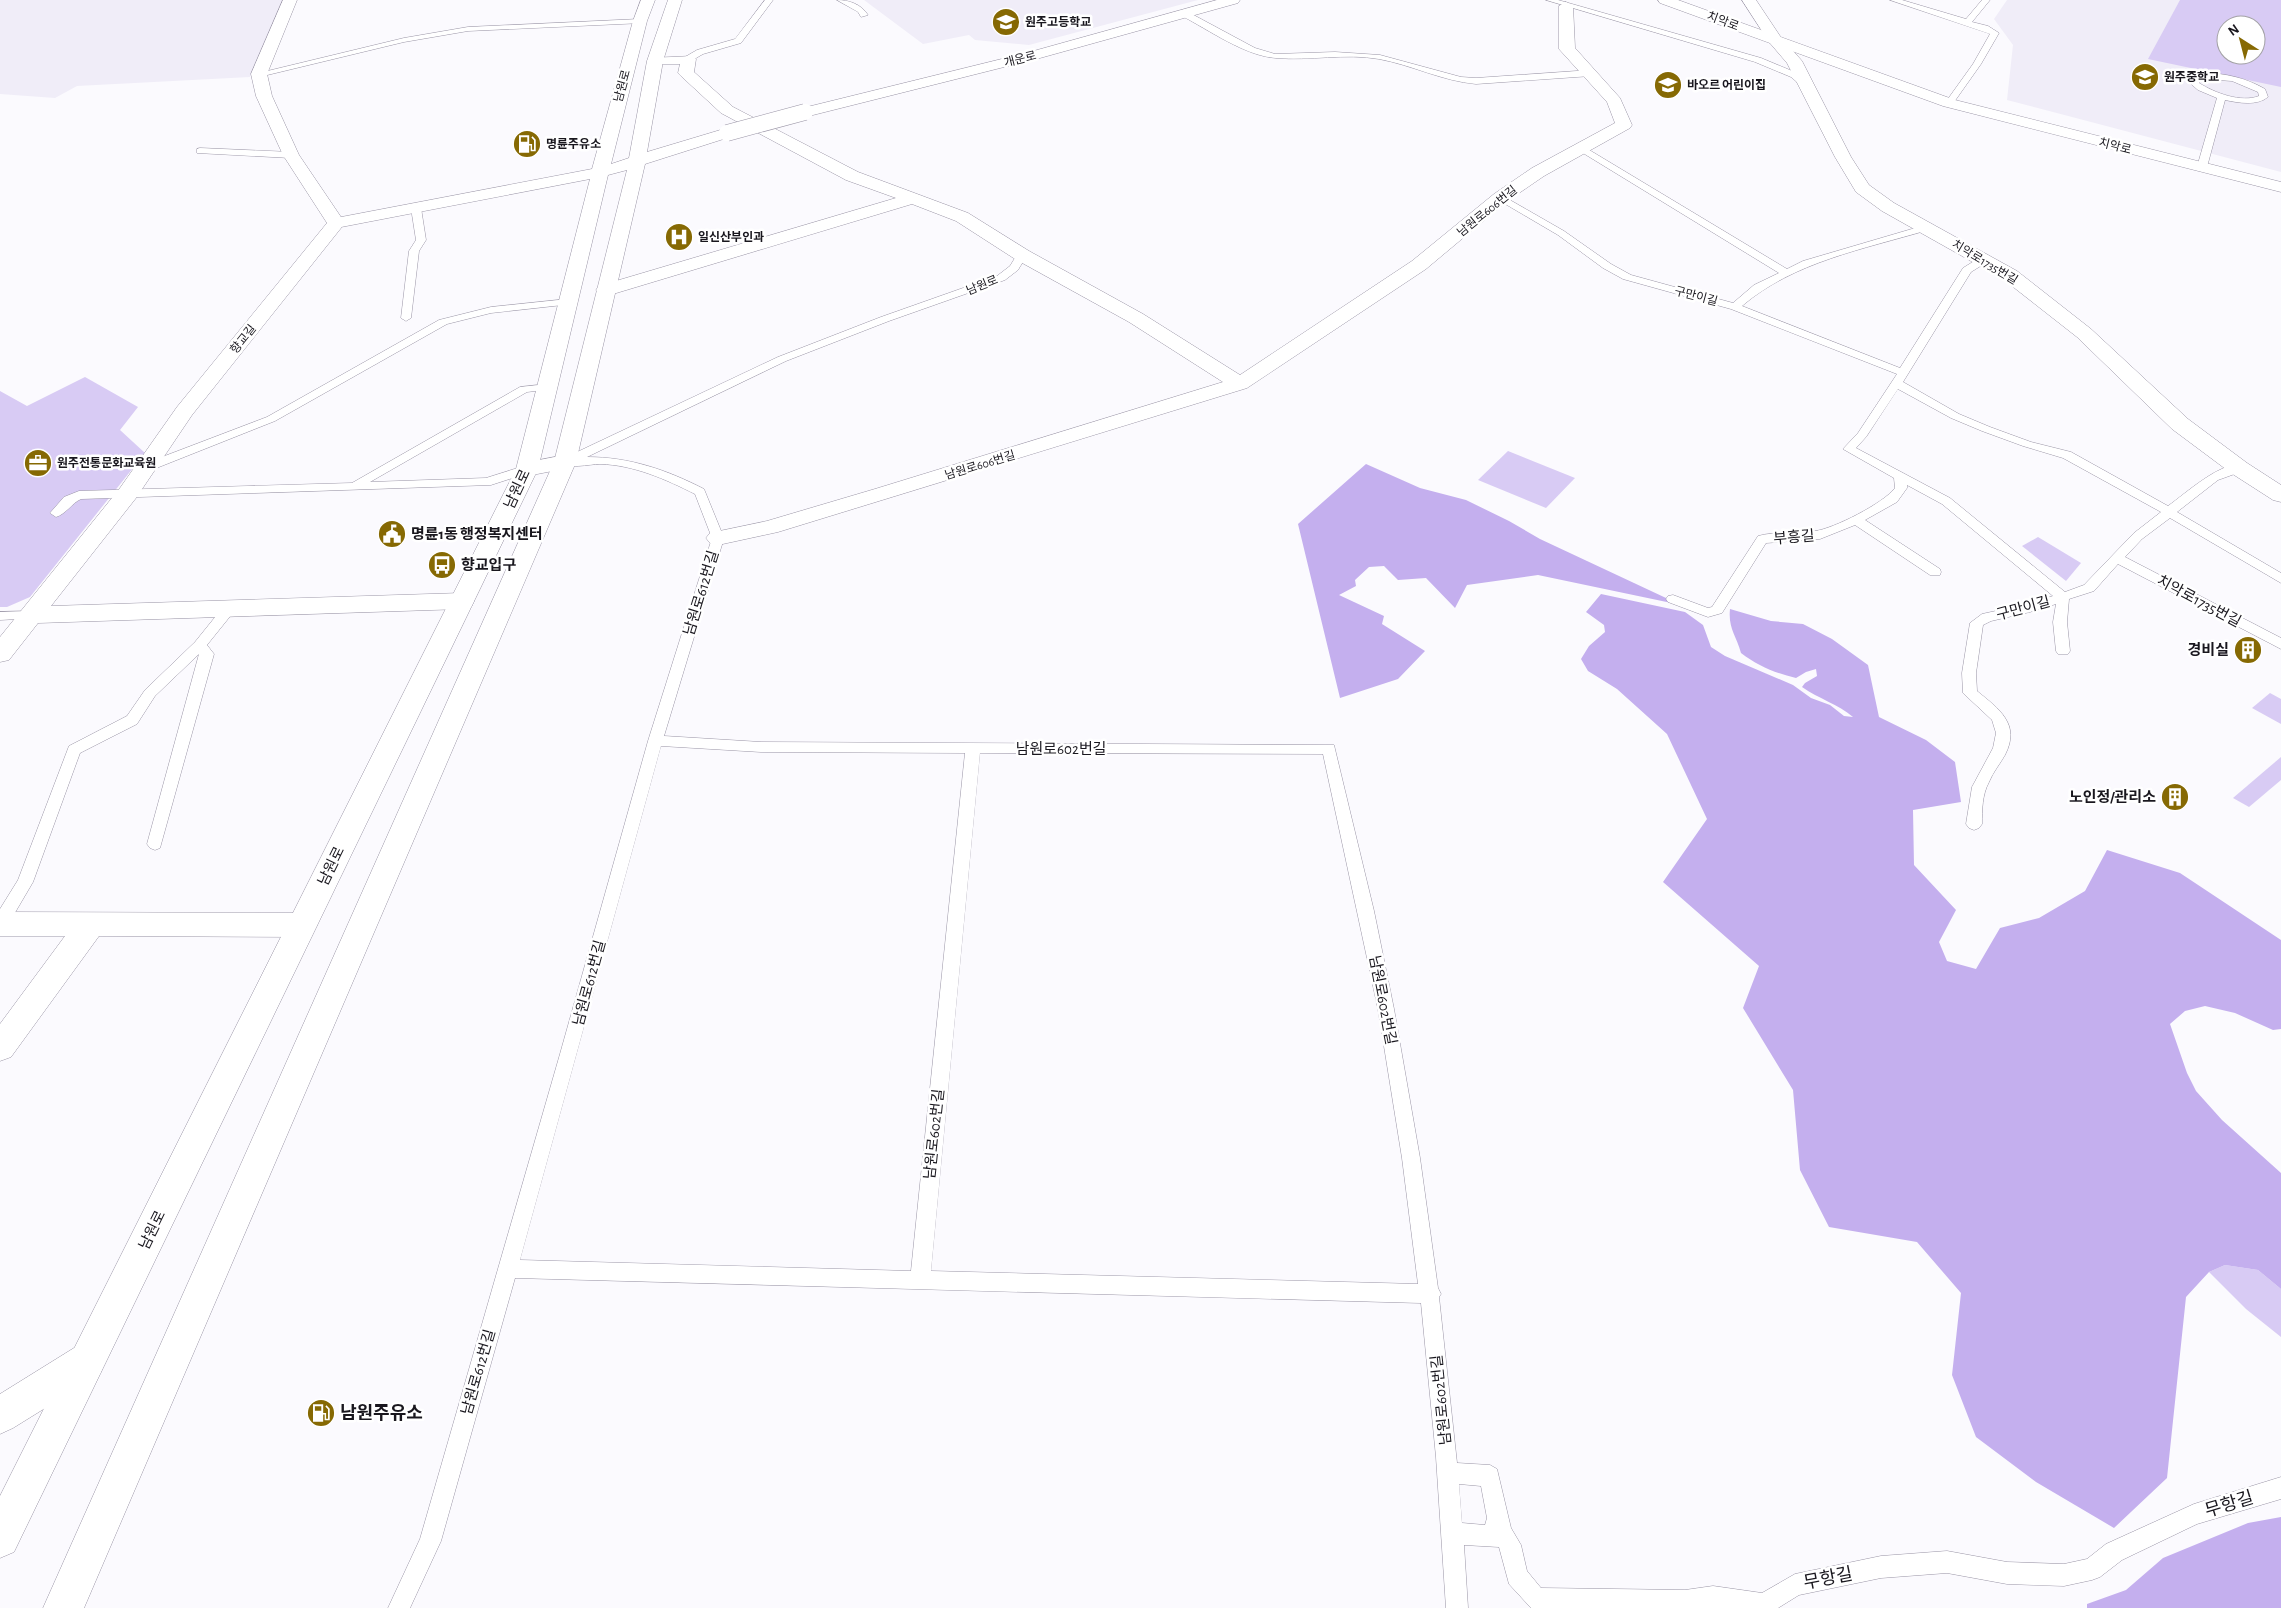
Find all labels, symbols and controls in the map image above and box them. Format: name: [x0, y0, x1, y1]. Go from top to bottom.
school or university icon: 원주고등학교: [991, 7, 1021, 37]
street label: 치악로: [1705, 10, 1741, 32]
place label: 원주고등학교: [1025, 15, 1091, 28]
north arrow: [2216, 15, 2266, 65]
text: N: [2226, 22, 2242, 39]
street label: 개운로: [1002, 49, 1038, 69]
school or university icon: 원주중학교: [2130, 62, 2160, 92]
street label: 남원로: [612, 68, 632, 104]
school or university icon: 바오르 어린이집: [1653, 70, 1683, 100]
place label: 원주중학교: [2164, 70, 2219, 83]
place label: 바오르 어린이집: [1687, 79, 1766, 91]
fuel station icon: 명륜주유소: [512, 129, 542, 159]
street label: 치악로: [2097, 136, 2133, 156]
place label: 명륜주유소: [546, 138, 601, 150]
street label: 남원로606번길: [1455, 183, 1519, 239]
hospital icon: 일신산부인과: [664, 222, 694, 252]
place label: 일신산부인과: [698, 231, 764, 243]
street label: 치악로1735번길: [1950, 238, 2020, 286]
street label: 남원로: [964, 273, 1000, 297]
street label: 구만이길: [1673, 284, 1719, 308]
street label: 향교길: [228, 322, 258, 356]
office icon: 원주전통문화교육원: [23, 448, 53, 478]
street label: 남원로606번길: [943, 449, 1017, 481]
place label: 원주전통문화교육원: [57, 457, 156, 469]
street label: 남원로: [501, 467, 533, 511]
public building icon: 명륜1동 행정복지센터: [377, 519, 407, 549]
place label: 명륜1동 행정복지센터: [411, 526, 543, 542]
street label: 부흥길: [1773, 527, 1815, 547]
street label: 남원로612번길: [680, 549, 722, 637]
bus stop icon: 향교입구: [427, 550, 457, 580]
place label: 향교입구: [461, 556, 516, 573]
street label: 치악로1735번길: [2154, 572, 2244, 630]
street label: 구만이길: [1994, 593, 2052, 623]
building icon: 경비실: [2233, 635, 2263, 665]
place label: 경비실: [2188, 642, 2229, 658]
street label: 남원로602번길: [1016, 741, 1106, 757]
building icon: 노인정/관리소: [2160, 782, 2190, 812]
place label: 노인정/관리소: [2069, 789, 2156, 805]
street label: 남원로: [315, 844, 347, 888]
street label: 남원로612번길: [570, 938, 608, 1028]
street label: 남원로602번길: [1366, 954, 1400, 1046]
street label: 남원로602번길: [921, 1088, 947, 1180]
street label: 남원로: [136, 1208, 168, 1252]
street label: 남원로612번길: [458, 1327, 498, 1417]
street label: 남원로602번길: [1428, 1354, 1454, 1446]
fuel station icon: 남원주유소: [306, 1398, 336, 1428]
place label: 남원주유소: [340, 1404, 423, 1423]
street label: 무항길: [2203, 1488, 2256, 1521]
street label: 무항길: [1802, 1564, 1854, 1593]

